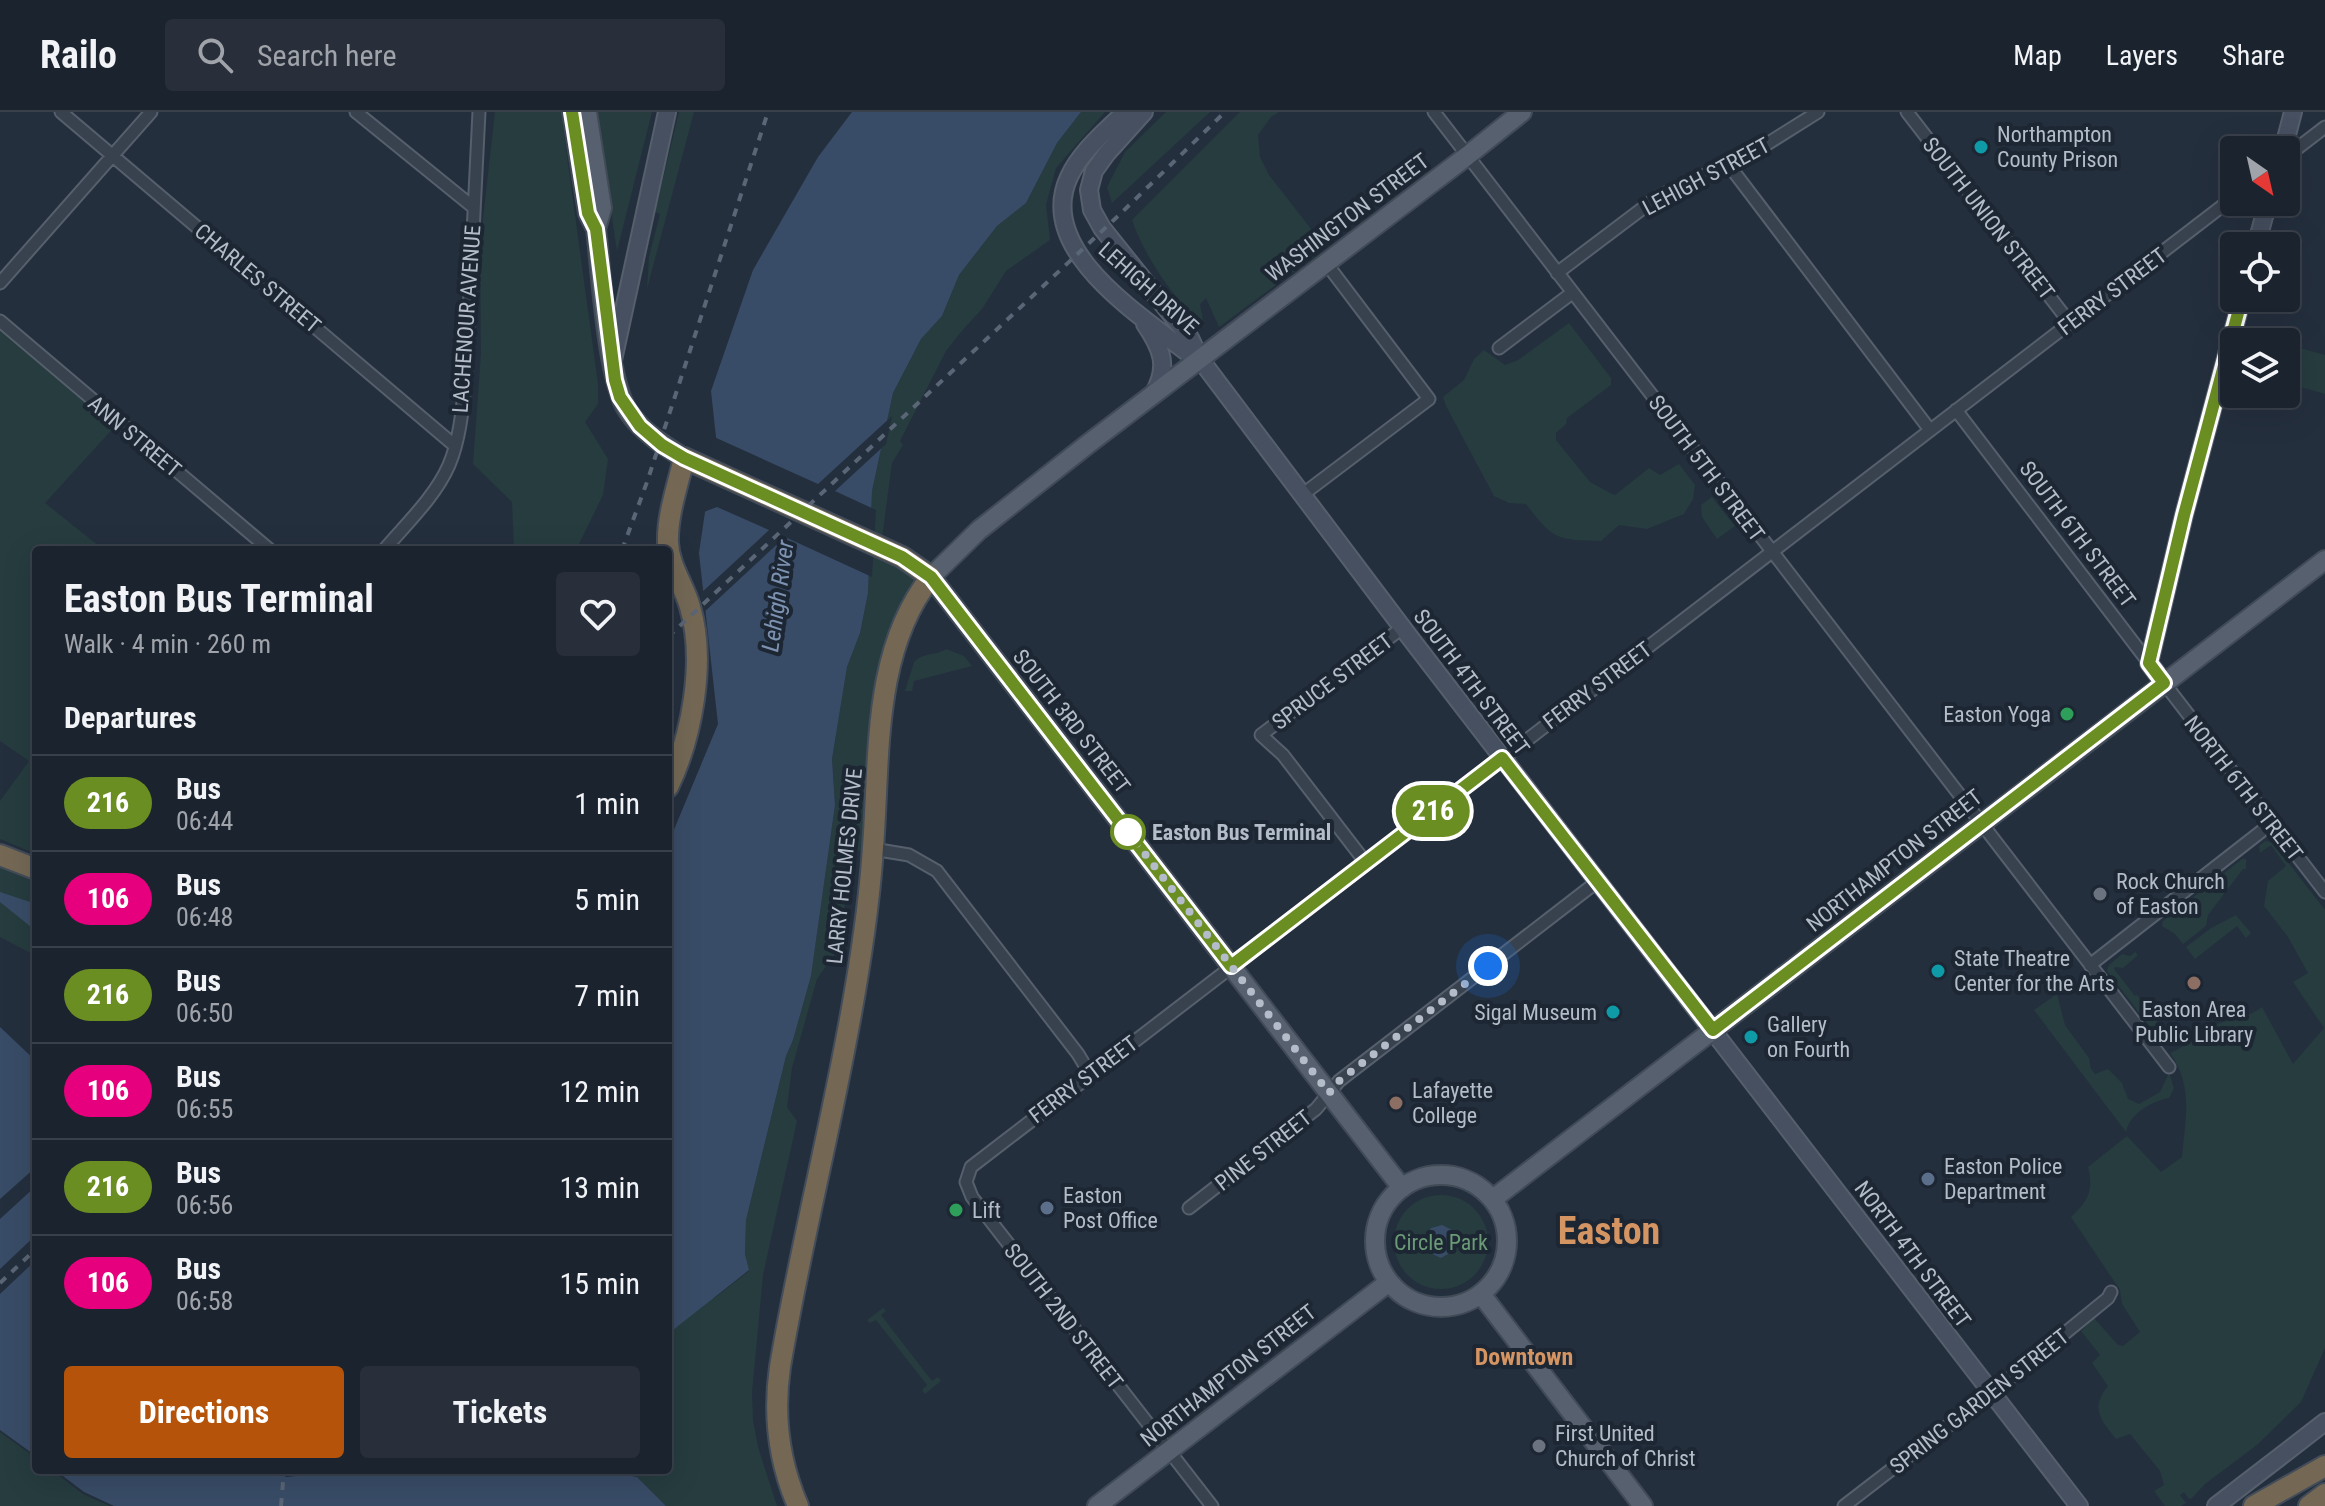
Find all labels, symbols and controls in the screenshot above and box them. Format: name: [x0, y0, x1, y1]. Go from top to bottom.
search box: [165, 19, 725, 91]
text: Railo: [40, 33, 117, 77]
icon: search: [193, 33, 237, 77]
text: Search here: [257, 38, 397, 73]
text: Map: [2013, 39, 2062, 72]
text: Layers: [2106, 39, 2178, 72]
text: Share: [2222, 39, 2285, 72]
place label: Northampton County Prison: [1997, 122, 2118, 172]
street label: LEHIGH STREET: [1638, 132, 1774, 220]
street label: SOUTH UNION STREET: [1918, 132, 2060, 304]
north arrow: [2220, 136, 2300, 216]
map controls: [2220, 136, 2300, 408]
marker: Northampton County Prison: [1972, 138, 1990, 156]
street label: WASHINGTON STREET: [1261, 148, 1434, 287]
street label: CHARLES STREET: [190, 218, 326, 338]
street label: LACHENOUR AVENUE: [447, 224, 486, 414]
button: locate: [2220, 232, 2300, 312]
street label: LEHIGH DRIVE: [1094, 237, 1204, 340]
street label: FERRY STREET: [2053, 243, 2171, 340]
button: layers: [2220, 328, 2300, 408]
street label: ANN STREET: [83, 390, 186, 482]
street label: SOUTH 5TH STREET: [1644, 390, 1770, 546]
street label: SOUTH 6TH STREET: [2015, 456, 2141, 612]
water label: Lehigh River: [756, 538, 800, 654]
button: heart: [556, 572, 640, 656]
text: Easton Bus Terminal: [64, 577, 374, 621]
street label: SOUTH 4TH STREET: [1409, 604, 1535, 760]
street label: SPRUCE STREET: [1267, 628, 1397, 735]
text: Walk · 4 min · 260 m: [64, 629, 271, 659]
street label: FERRY STREET: [1538, 637, 1656, 734]
street label: SOUTH 3RD STREET: [1008, 645, 1135, 798]
text: Departures: [64, 700, 197, 735]
place label: Easton Yoga: [1943, 702, 2051, 727]
marker: Easton Yoga: [2058, 705, 2076, 723]
street label: NORTH 6TH STREET: [2179, 711, 2308, 866]
street label: LARRY HOLMES DRIVE: [822, 767, 867, 965]
text: Bus: [176, 771, 221, 806]
street label: NORTHAMPTON STREET: [1802, 784, 1987, 937]
line badge: 216: [1387, 785, 1479, 837]
text: 216: [87, 786, 129, 819]
text: 1 min: [574, 786, 640, 821]
text: 216: [1412, 794, 1454, 827]
text: 06:44: [176, 806, 233, 836]
marker: Easton Bus Terminal: [1111, 815, 1145, 849]
place label: Easton Bus Terminal: [1152, 820, 1331, 845]
text: Bus: [176, 867, 221, 902]
place label: Rock Church of Easton: [2116, 869, 2225, 919]
text: 106: [87, 882, 129, 915]
text: 5 min: [574, 882, 640, 917]
marker: Rock Church of Easton: [2091, 885, 2109, 903]
text: 06:48: [176, 902, 233, 932]
your location: [1468, 946, 1508, 986]
place label: State Theatre Center for the Arts: [1954, 946, 2115, 996]
marker: State Theatre Center for the Arts: [1929, 962, 1947, 980]
text: Bus: [176, 963, 221, 998]
marker: Easton Area Public Library: [2185, 974, 2203, 992]
text: 216: [87, 978, 129, 1011]
text: 7 min: [574, 978, 640, 1013]
place label: Easton Area Public Library: [2135, 997, 2253, 1047]
text: 06:50: [176, 998, 233, 1028]
place label: Sigal Museum: [1474, 1000, 1597, 1025]
marker: Sigal Museum: [1604, 1003, 1622, 1021]
place label: Gallery on Fourth: [1767, 1012, 1850, 1062]
marker: Gallery on Fourth: [1742, 1028, 1760, 1046]
street label: FERRY STREET: [1024, 1031, 1142, 1128]
text: Bus: [176, 1059, 221, 1094]
text: 106: [87, 1074, 129, 1107]
text: 12 min: [559, 1074, 640, 1109]
place label: Lafayette College: [1412, 1078, 1493, 1128]
text: 06:55: [176, 1094, 233, 1124]
marker: Lafayette College: [1387, 1094, 1405, 1112]
street label: PINE STREET: [1210, 1105, 1316, 1196]
place label: Easton Police Department: [1944, 1154, 2062, 1204]
text: Bus: [176, 1155, 221, 1190]
text: 216: [87, 1170, 129, 1203]
text: 13 min: [559, 1170, 640, 1205]
marker: Easton Police Department: [1919, 1170, 1937, 1188]
street label: NORTH 4TH STREET: [1849, 1176, 1976, 1332]
place label: Easton Post Office: [1063, 1183, 1158, 1233]
text: 06:56: [176, 1190, 233, 1220]
place label: Lift: [972, 1198, 1001, 1223]
marker: Easton Post Office: [1038, 1199, 1056, 1217]
marker: Lift: [947, 1201, 965, 1219]
district label: Easton: [1558, 1209, 1660, 1253]
park label: Circle Park: [1394, 1230, 1488, 1255]
street label: SOUTH 2ND STREET: [999, 1239, 1128, 1394]
text: Bus: [176, 1251, 221, 1286]
text: 106: [87, 1266, 129, 1299]
text: 15 min: [559, 1266, 640, 1301]
text: 06:58: [176, 1286, 233, 1316]
street label: NORTHAMPTON STREET: [1136, 1299, 1321, 1452]
street label: SPRING GARDEN STREET: [1885, 1324, 2074, 1479]
district label: Downtown: [1475, 1343, 1573, 1371]
button: Directions: [64, 1366, 344, 1458]
button: Tickets: [360, 1366, 640, 1458]
place label: First United Church of Christ: [1555, 1421, 1696, 1471]
marker: First United Church of Christ: [1530, 1437, 1548, 1455]

